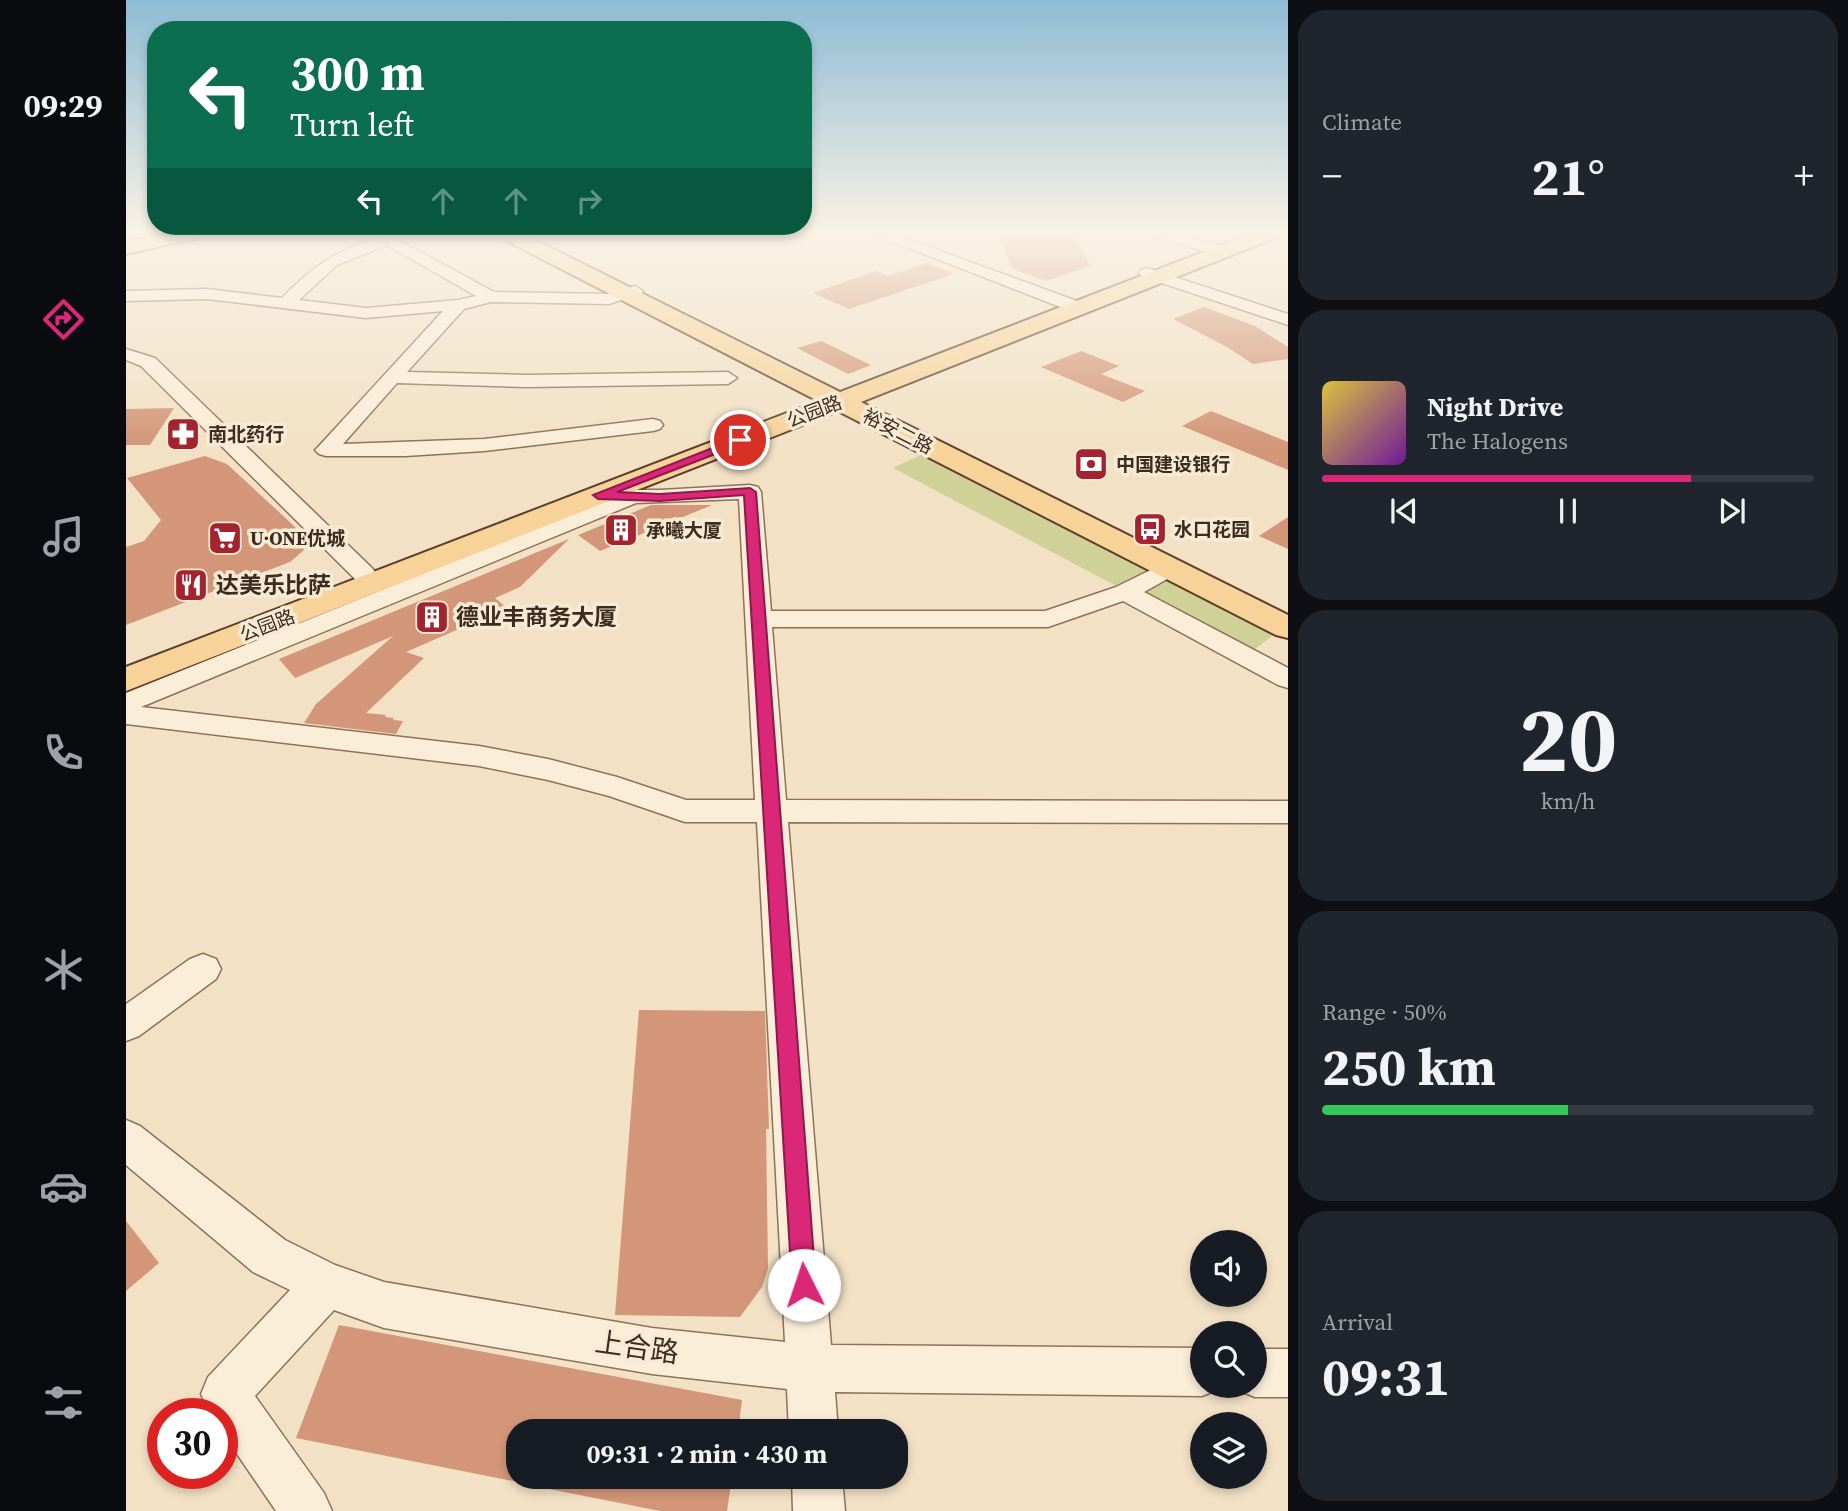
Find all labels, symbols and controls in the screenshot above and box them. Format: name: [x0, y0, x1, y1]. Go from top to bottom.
text: 300 m: [290, 39, 425, 106]
icon: left: [175, 49, 266, 140]
text: 09:29: [24, 84, 102, 128]
text: Turn left: [290, 103, 414, 147]
text: Climate: [1322, 106, 1402, 138]
text: 21°: [1531, 141, 1605, 212]
text: −: [1322, 150, 1342, 202]
text: +: [1794, 150, 1814, 202]
icon: left: [351, 182, 389, 220]
icon: ahead: [424, 182, 462, 220]
icon: ahead: [497, 182, 535, 220]
icon: right: [570, 182, 608, 220]
icon: directions: [39, 295, 88, 344]
street label: 公园路: [783, 389, 845, 433]
text: Night Drive: [1427, 389, 1563, 425]
street label: 裕安二路: [858, 402, 938, 460]
pin: [710, 410, 770, 470]
pharmacy icon: 南北药行: [164, 415, 202, 453]
place label: 南北药行: [208, 421, 284, 447]
icon: arrive: [721, 421, 759, 459]
text: The Halogens: [1427, 425, 1568, 457]
bank icon: 中国建设银行: [1072, 445, 1110, 483]
place label: 中国建设银行: [1116, 451, 1230, 477]
icon: previous: [1385, 492, 1423, 530]
icon: pause: [1549, 492, 1587, 530]
icon: next: [1713, 492, 1751, 530]
bus stop icon: 水口花园: [1131, 510, 1169, 548]
building icon: 承曦大厦: [602, 511, 640, 549]
icon: music: [39, 512, 88, 561]
place label: 水口花园: [1174, 516, 1250, 542]
place label: 承曦大厦: [646, 517, 722, 543]
supermarket icon: U·ONE优城: [206, 519, 244, 557]
place label: U·ONE优城: [250, 525, 345, 551]
restaurant icon: 达美乐比萨: [172, 566, 210, 604]
place label: 达美乐比萨: [216, 569, 331, 601]
building icon: 德业丰商务大厦: [413, 598, 451, 636]
place label: 德业丰商务大厦: [456, 601, 617, 633]
street label: 公园路: [236, 603, 298, 647]
text: 20: [1519, 677, 1617, 801]
icon: phone: [39, 728, 88, 777]
text: km/h: [1541, 785, 1595, 817]
icon: climate: [39, 945, 88, 994]
text: Range · 50%: [1322, 996, 1447, 1028]
text: 250 km: [1322, 1031, 1496, 1102]
icon: car: [39, 1162, 88, 1211]
map controls: [1190, 1230, 1267, 1489]
button: sound: [1190, 1230, 1267, 1307]
position arrow: [767, 1248, 841, 1322]
text: Arrival: [1322, 1306, 1393, 1338]
button: search: [1190, 1321, 1267, 1398]
street label: 上合路: [593, 1322, 681, 1372]
text: 09:31: [1322, 1341, 1450, 1412]
icon: filters: [39, 1378, 88, 1427]
speed limit sign: 30: [147, 1398, 238, 1489]
button: layers: [1190, 1412, 1267, 1489]
text: 09:31 · 2 min · 430 m: [587, 1436, 827, 1472]

